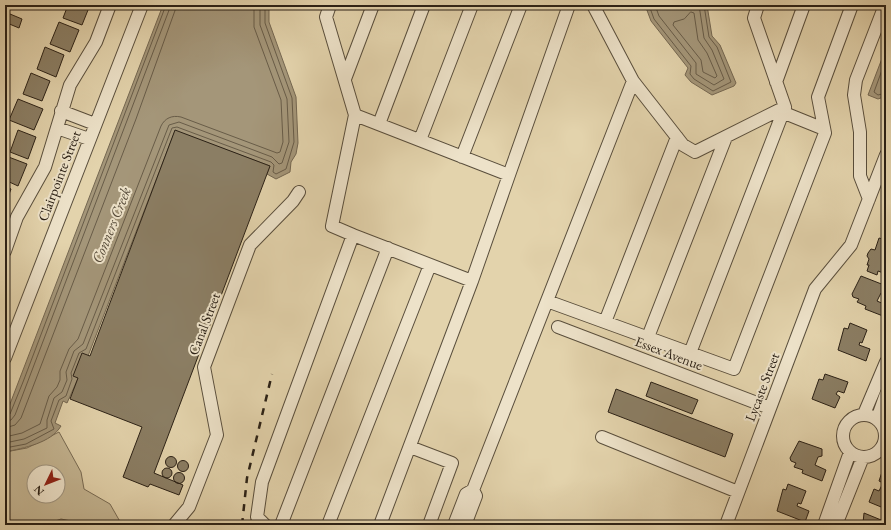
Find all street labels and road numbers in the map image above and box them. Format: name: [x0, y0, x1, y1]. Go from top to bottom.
street label: Clairpointe Street: [33, 128, 85, 224]
street label: Canal Street: [184, 290, 224, 358]
street label: Essex Avenue: [633, 332, 706, 374]
street label: Lycaste Street: [741, 349, 784, 424]

